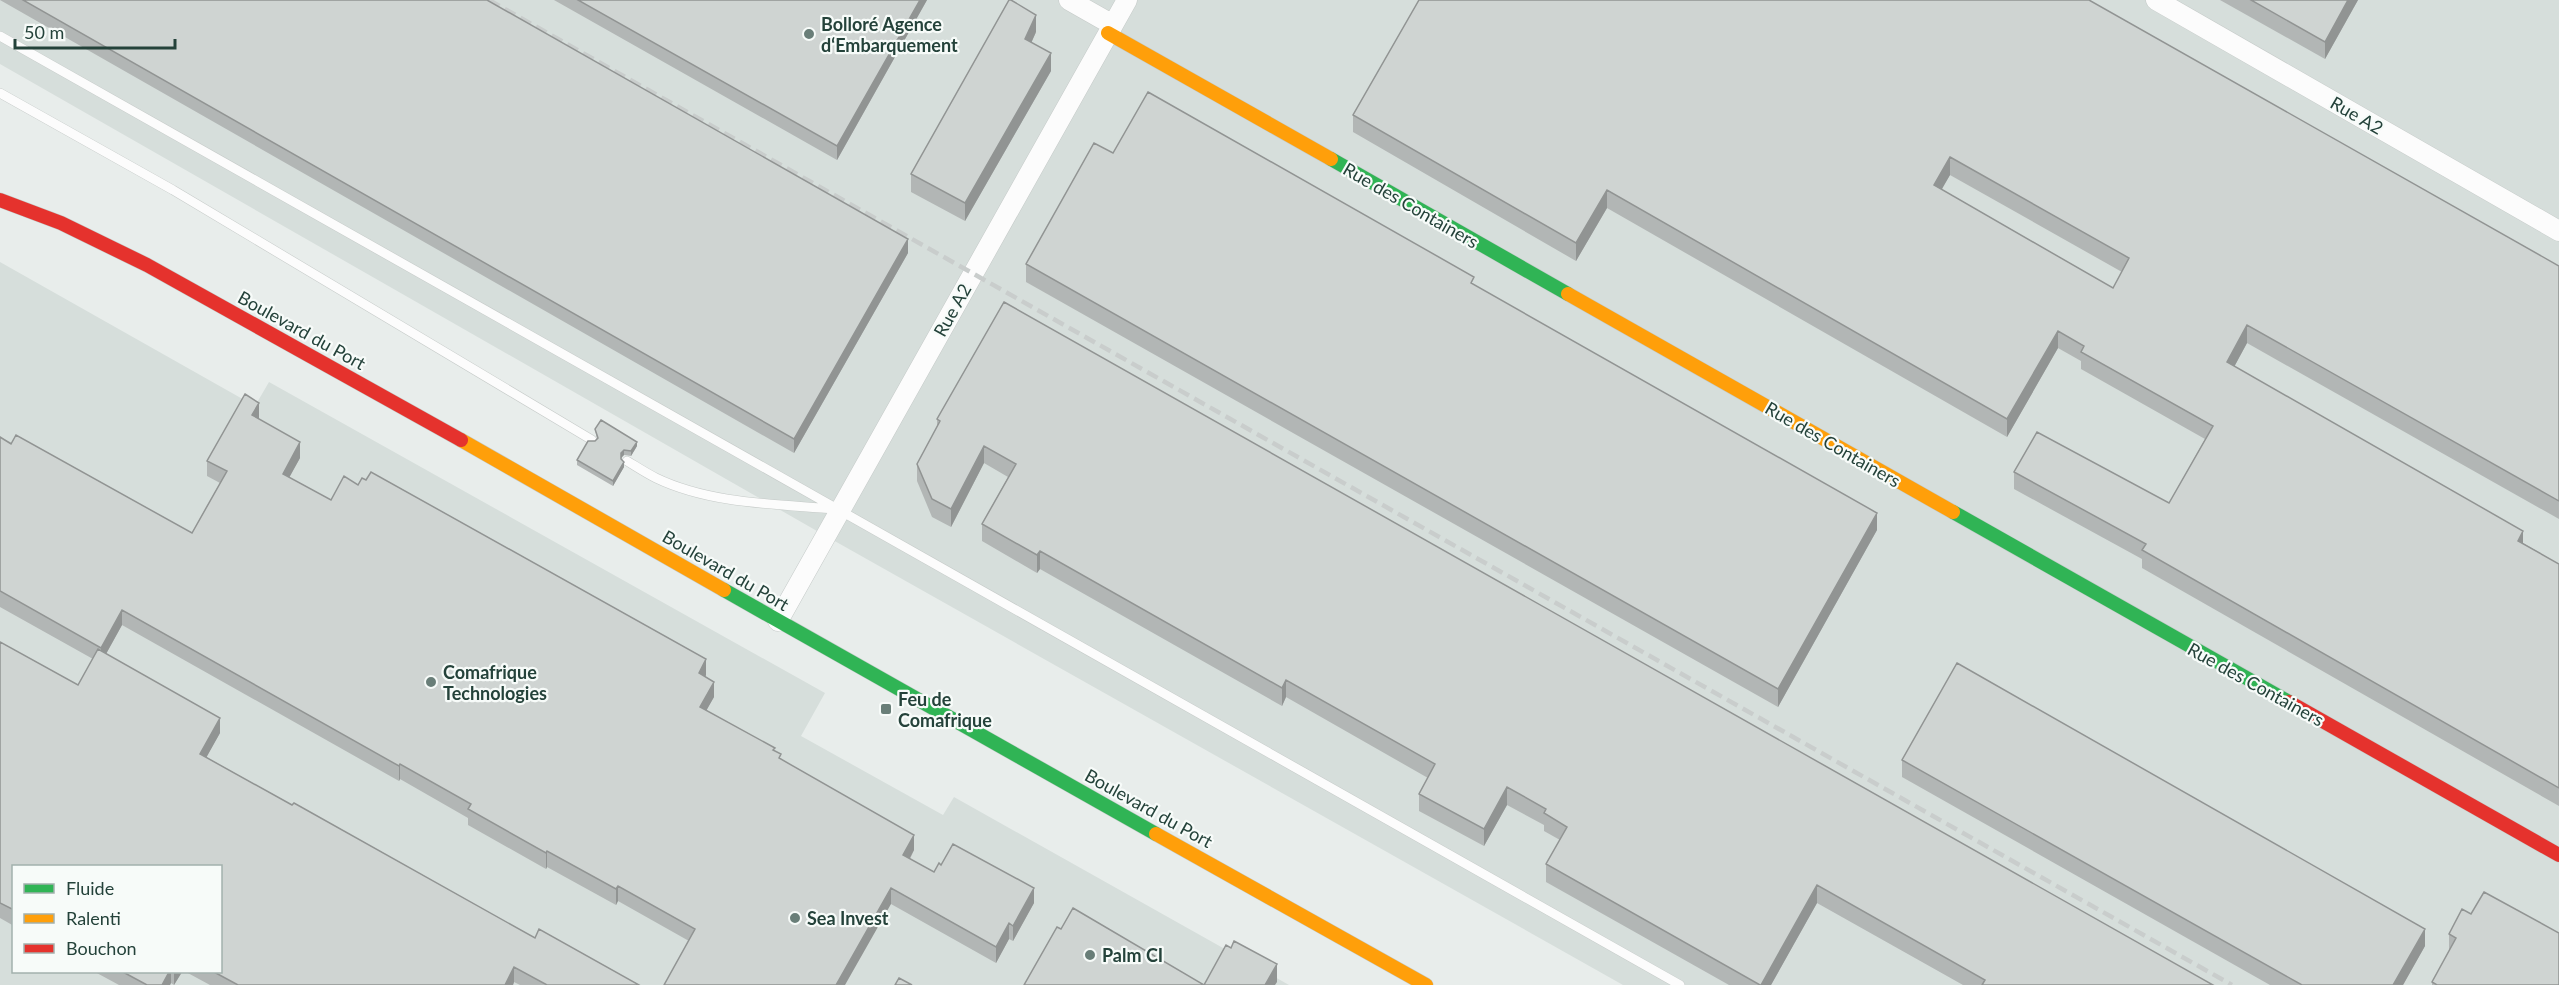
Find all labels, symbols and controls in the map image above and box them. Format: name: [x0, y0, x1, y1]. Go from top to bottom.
scale bar: [15, 12, 176, 50]
place label: Bolloré Agence d‘Embarquement: [821, 13, 958, 56]
text: 50 m: [24, 21, 64, 43]
marker: Bolloré Agence d‘Embarquement: [802, 27, 816, 41]
street label: Rue A2: [2327, 91, 2387, 139]
street label: Rue des Containers: [1339, 157, 1483, 253]
street label: Rue A2: [929, 280, 975, 340]
street label: Boulevard du Port: [234, 286, 370, 374]
street label: Rue des Containers: [1761, 396, 1905, 492]
street label: Boulevard du Port: [659, 525, 794, 615]
street label: Rue des Containers: [2184, 637, 2328, 731]
place label: Comafrique Technologies: [443, 661, 547, 704]
marker: Comafrique Technologies: [424, 675, 438, 689]
place label: Feu de Comafrique: [898, 688, 992, 731]
marker: Feu de Comafrique: [879, 702, 893, 716]
street label: Boulevard du Port: [1081, 764, 1217, 852]
legend: [12, 865, 222, 973]
text: Fluide: [66, 877, 114, 899]
text: Ralenti: [66, 907, 121, 929]
place label: Sea Invest: [807, 907, 889, 929]
marker: Sea Invest: [788, 911, 802, 925]
text: Bouchon: [66, 937, 137, 959]
place label: Palm CI: [1102, 944, 1163, 966]
marker: Palm CI: [1083, 948, 1097, 962]

